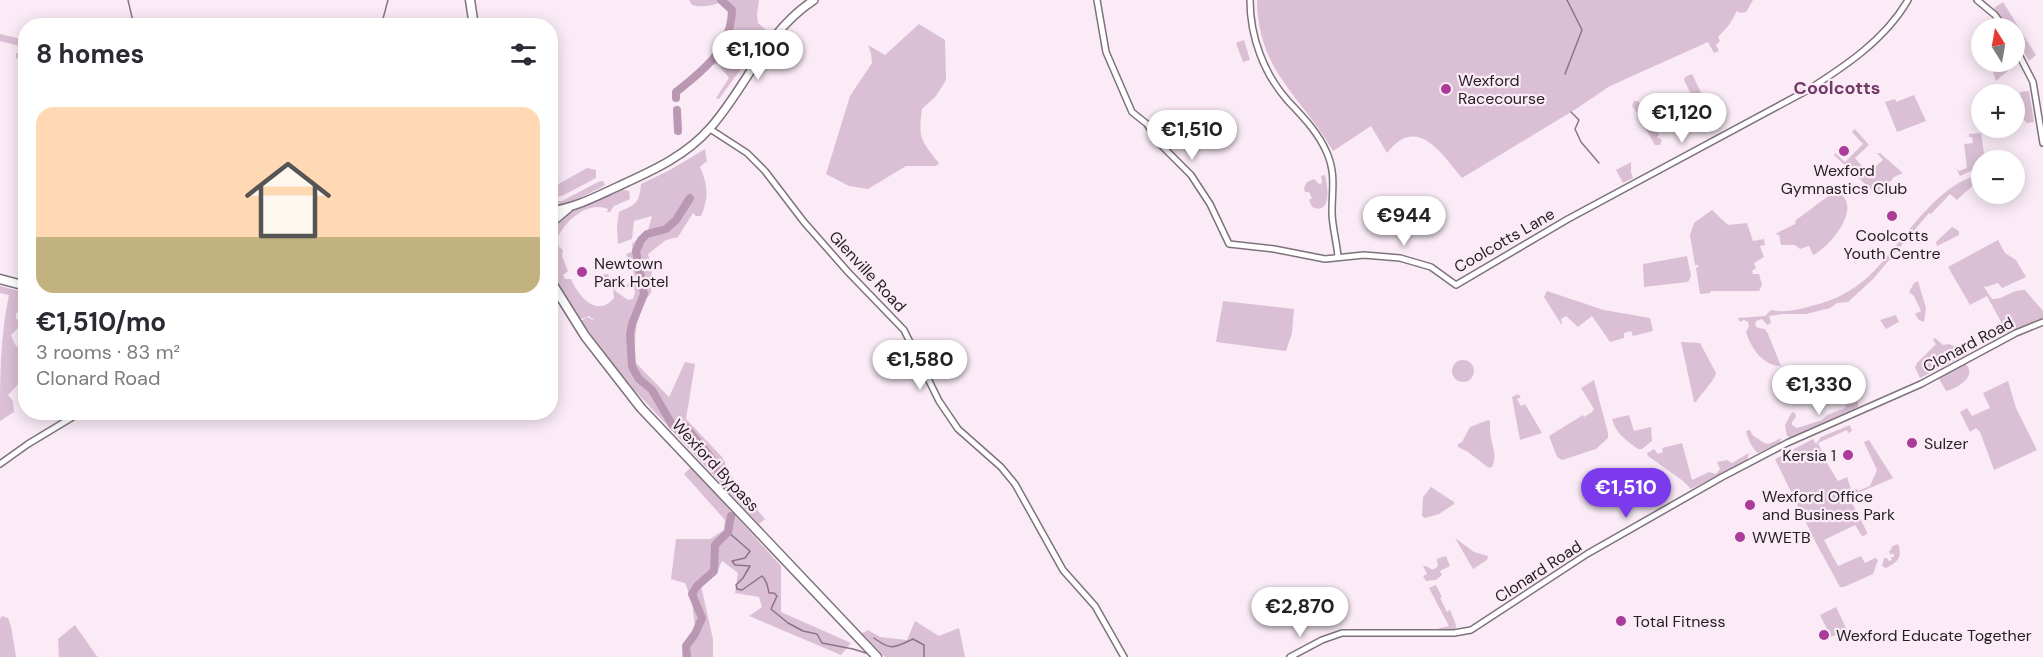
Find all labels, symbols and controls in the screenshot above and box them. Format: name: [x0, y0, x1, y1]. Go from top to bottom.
north arrow: [1971, 18, 2025, 72]
map controls: [1971, 18, 2025, 204]
pin: €1,100: [709, 30, 807, 81]
text: €1,100: [726, 36, 790, 62]
text: 8 homes: [36, 37, 144, 71]
icon: filters: [507, 38, 540, 71]
place label: Wexford Racecourse: [1458, 70, 1545, 109]
district label: Coolcotts: [1794, 76, 1880, 100]
marker: Wexford Racecourse: [1439, 82, 1453, 96]
button: +: [1971, 84, 2025, 138]
pin: €1,120: [1633, 93, 1731, 144]
text: €1,120: [1652, 99, 1712, 125]
pin: €1,510: [1143, 110, 1241, 161]
text: €1,510: [1161, 116, 1223, 142]
marker: Wexford Gymnastics Club: [1837, 144, 1851, 158]
icon: home: [234, 146, 342, 254]
button: −: [1971, 150, 2025, 204]
place label: Wexford Gymnastics Club: [1781, 160, 1907, 199]
pin: €944: [1368, 196, 1440, 247]
text: €944: [1377, 202, 1431, 228]
street label: Coolcotts Lane: [1450, 203, 1558, 278]
marker: Coolcotts Youth Centre: [1885, 209, 1899, 223]
place label: Coolcotts Youth Centre: [1844, 225, 1941, 264]
street label: Glenville Road: [825, 226, 911, 316]
place label: Newtown Park Hotel: [594, 253, 669, 292]
marker: Newtown Park Hotel: [575, 265, 589, 279]
text: €1,510/mo: [36, 305, 166, 339]
street label: Clonard Road: [1919, 312, 2017, 377]
text: 3 rooms · 83 m²: [36, 339, 180, 365]
pin: €1,580: [871, 340, 969, 391]
text: €1,580: [886, 346, 954, 372]
text: Clonard Road: [36, 365, 160, 391]
pin: €1,330: [1770, 365, 1868, 416]
text: €1,330: [1786, 371, 1852, 397]
street label: Wexford Bypass: [667, 415, 764, 516]
place label: Sulzer: [1924, 433, 1968, 454]
marker: Sulzer: [1905, 436, 1919, 450]
place label: Kersia 1: [1782, 445, 1836, 466]
marker: Kersia 1: [1841, 448, 1855, 462]
pin: €1,510: [1577, 468, 1675, 519]
text: €1,510: [1595, 474, 1657, 500]
place label: Wexford Office and Business Park: [1762, 486, 1895, 525]
marker: Wexford Office and Business Park: [1743, 498, 1757, 512]
place label: WWETB: [1752, 527, 1811, 548]
marker: WWETB: [1733, 530, 1747, 544]
street label: Clonard Road: [1491, 535, 1586, 607]
pin: €2,870: [1251, 587, 1349, 638]
text: €2,870: [1265, 593, 1335, 619]
place label: Total Fitness: [1633, 611, 1726, 632]
marker: Total Fitness: [1614, 614, 1628, 628]
place label: Wexford Educate Together: [1836, 625, 2032, 646]
marker: Wexford Educate Together: [1817, 628, 1831, 642]

